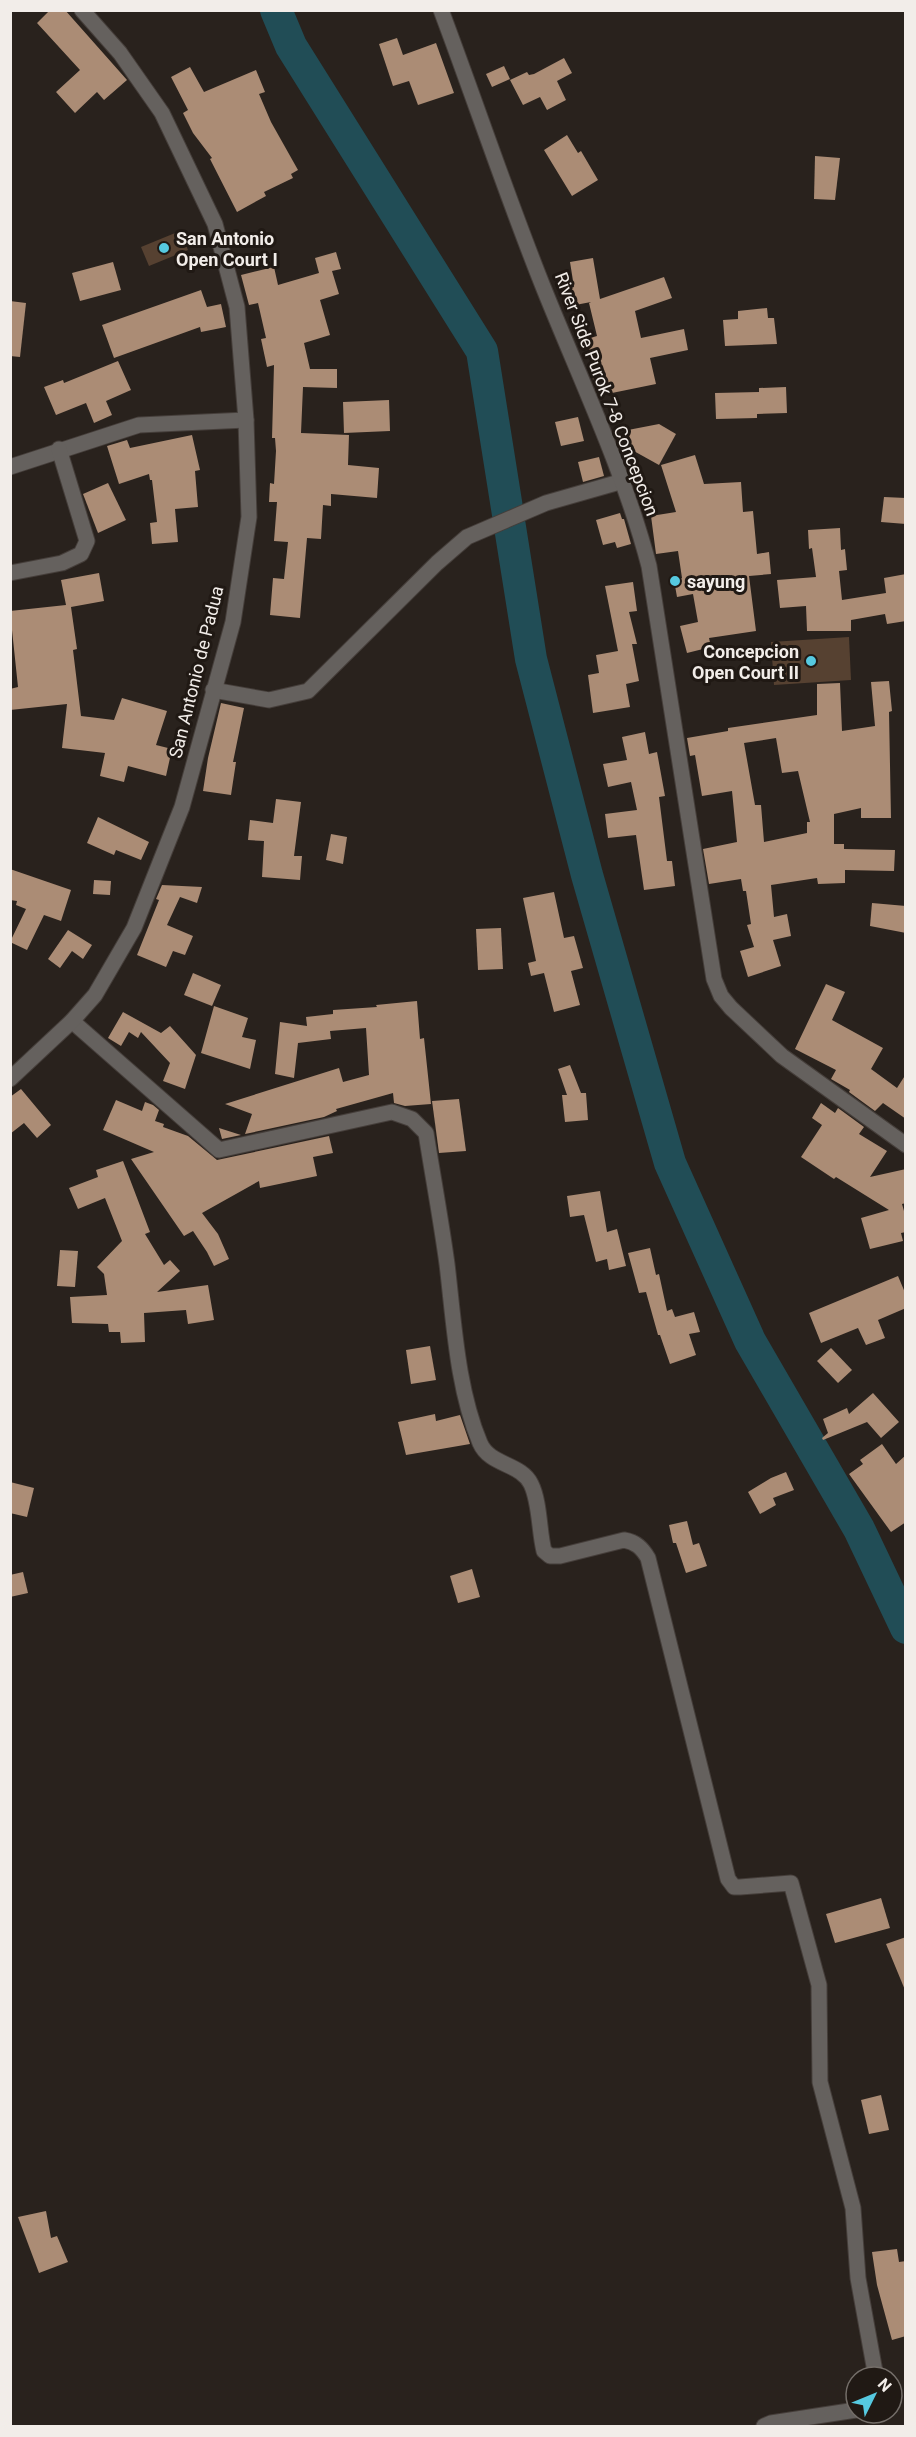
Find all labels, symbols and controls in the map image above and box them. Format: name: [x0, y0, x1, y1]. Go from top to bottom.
place label: San Antonio Open Court I: [176, 228, 278, 270]
marker: San Antonio Open Court I: [157, 241, 171, 255]
street label: River Side Purok 7-8 Concepcion: [551, 269, 663, 519]
place label: sayung: [687, 571, 745, 592]
marker: sayung: [668, 574, 682, 588]
street label: San Antonio de Padua: [164, 584, 228, 760]
place label: Concepcion Open Court II: [692, 641, 799, 683]
marker: Concepcion Open Court II: [804, 654, 818, 668]
north arrow: [844, 2365, 904, 2425]
text: N: [874, 2375, 895, 2396]

